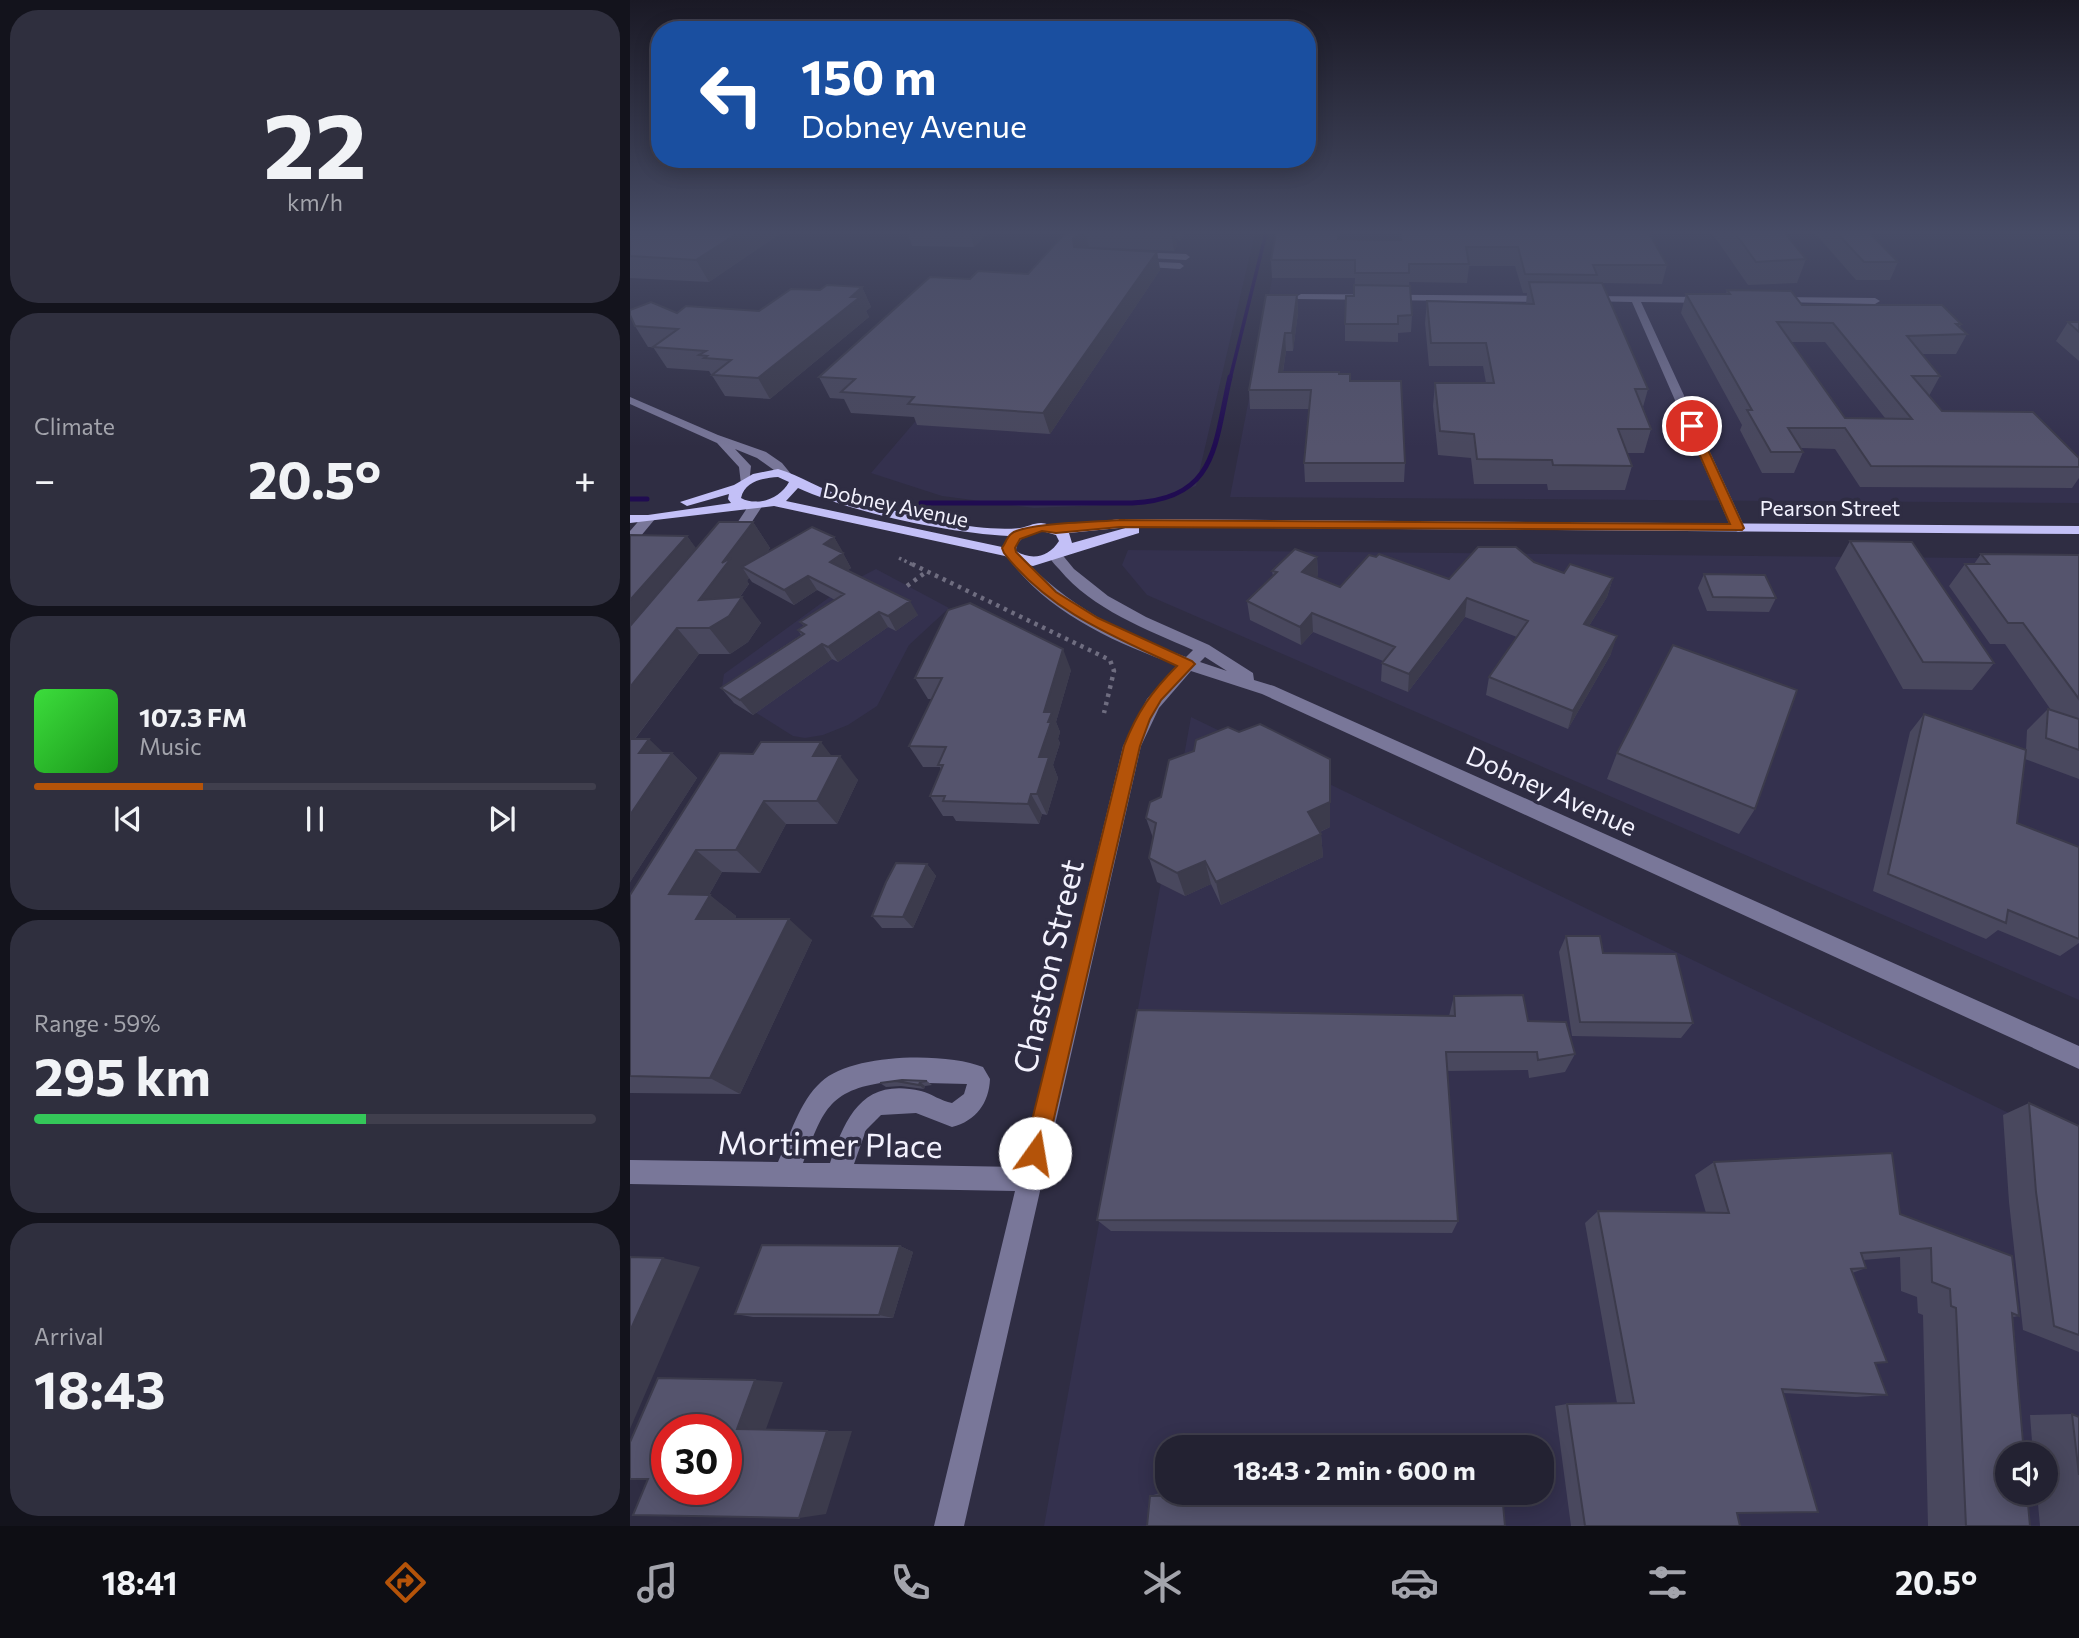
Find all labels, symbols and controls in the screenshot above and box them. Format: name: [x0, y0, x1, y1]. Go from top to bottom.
text: 150 m: [801, 45, 936, 105]
icon: left: [686, 49, 777, 140]
text: 22: [263, 86, 367, 198]
text: Dobney Avenue: [801, 105, 1027, 145]
text: km/h: [287, 188, 343, 216]
pin: [1662, 396, 1722, 456]
icon: arrive: [1673, 407, 1711, 445]
text: Climate: [34, 412, 115, 440]
text: 20.5°: [248, 446, 381, 510]
text: −: [34, 455, 56, 502]
text: +: [574, 455, 596, 502]
street label: Dobney Avenue: [821, 476, 971, 532]
street label: Pearson Street: [1760, 495, 1900, 520]
text: 107.3 FM: [139, 701, 247, 732]
text: Music: [139, 732, 202, 760]
street label: Dobney Avenue: [1462, 739, 1642, 841]
icon: previous: [109, 800, 147, 838]
icon: pause: [296, 800, 334, 838]
icon: next: [483, 800, 521, 838]
street label: Chaston Street: [1003, 855, 1091, 1077]
text: Range · 59%: [34, 1009, 161, 1037]
text: 295 km: [34, 1043, 211, 1107]
position arrow: [998, 1116, 1072, 1190]
street label: Mortimer Place: [717, 1121, 943, 1165]
text: Arrival: [34, 1322, 104, 1350]
text: 18:43: [34, 1356, 166, 1420]
speed limit sign: 30: [651, 1414, 742, 1505]
map controls: [1995, 1442, 2058, 1505]
button: sound: [1995, 1442, 2058, 1505]
text: 18:43 · 2 min · 600 m: [1233, 1454, 1476, 1485]
icon: directions: [381, 1558, 430, 1607]
icon: music: [633, 1558, 682, 1607]
icon: phone: [886, 1558, 935, 1607]
icon: climate: [1138, 1558, 1187, 1607]
icon: car: [1390, 1558, 1439, 1607]
icon: filters: [1643, 1558, 1692, 1607]
text: 18:41: [102, 1562, 178, 1602]
text: 20.5°: [1895, 1562, 1977, 1602]

